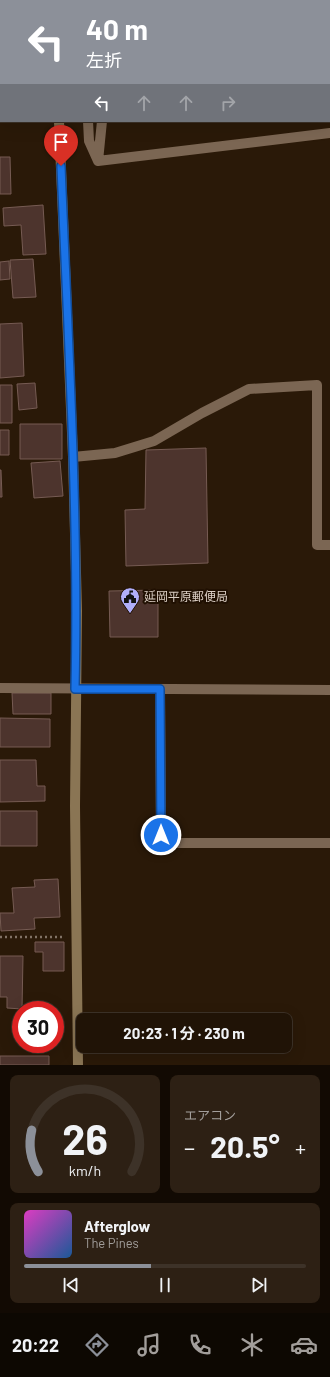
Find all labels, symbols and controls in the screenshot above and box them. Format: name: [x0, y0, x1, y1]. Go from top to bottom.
text: 40 m: [86, 12, 148, 46]
icon: left: [20, 16, 72, 68]
text: 左折: [86, 49, 122, 71]
icon: left: [91, 92, 113, 114]
icon: ahead: [133, 92, 155, 114]
icon: ahead: [175, 92, 197, 114]
icon: right: [217, 92, 239, 114]
pin: [44, 125, 78, 166]
icon: arrive: [50, 131, 72, 153]
public building icon: 延岡平原郵便局: [119, 586, 141, 614]
place label: 延岡平原郵便局: [144, 589, 228, 603]
position arrow: [140, 814, 182, 856]
speed limit sign: 30: [12, 1001, 64, 1053]
text: 20:23 · 1 分 · 230 m: [123, 1024, 245, 1042]
text: エアコン: [184, 1107, 236, 1123]
text: 26: [62, 1113, 108, 1163]
text: 20.5°: [210, 1128, 280, 1164]
text: −: [184, 1134, 195, 1160]
text: +: [295, 1134, 306, 1160]
text: km/h: [69, 1162, 101, 1179]
text: Afterglow: [84, 1217, 150, 1235]
text: The Pines: [84, 1235, 139, 1251]
icon: previous: [60, 1274, 82, 1296]
icon: pause: [154, 1274, 176, 1296]
icon: next: [248, 1274, 270, 1296]
icon: directions: [83, 1331, 111, 1359]
icon: music: [135, 1331, 163, 1359]
icon: phone: [186, 1331, 214, 1359]
icon: climate: [238, 1331, 266, 1359]
icon: car: [290, 1331, 318, 1359]
text: 20:22: [12, 1334, 59, 1356]

